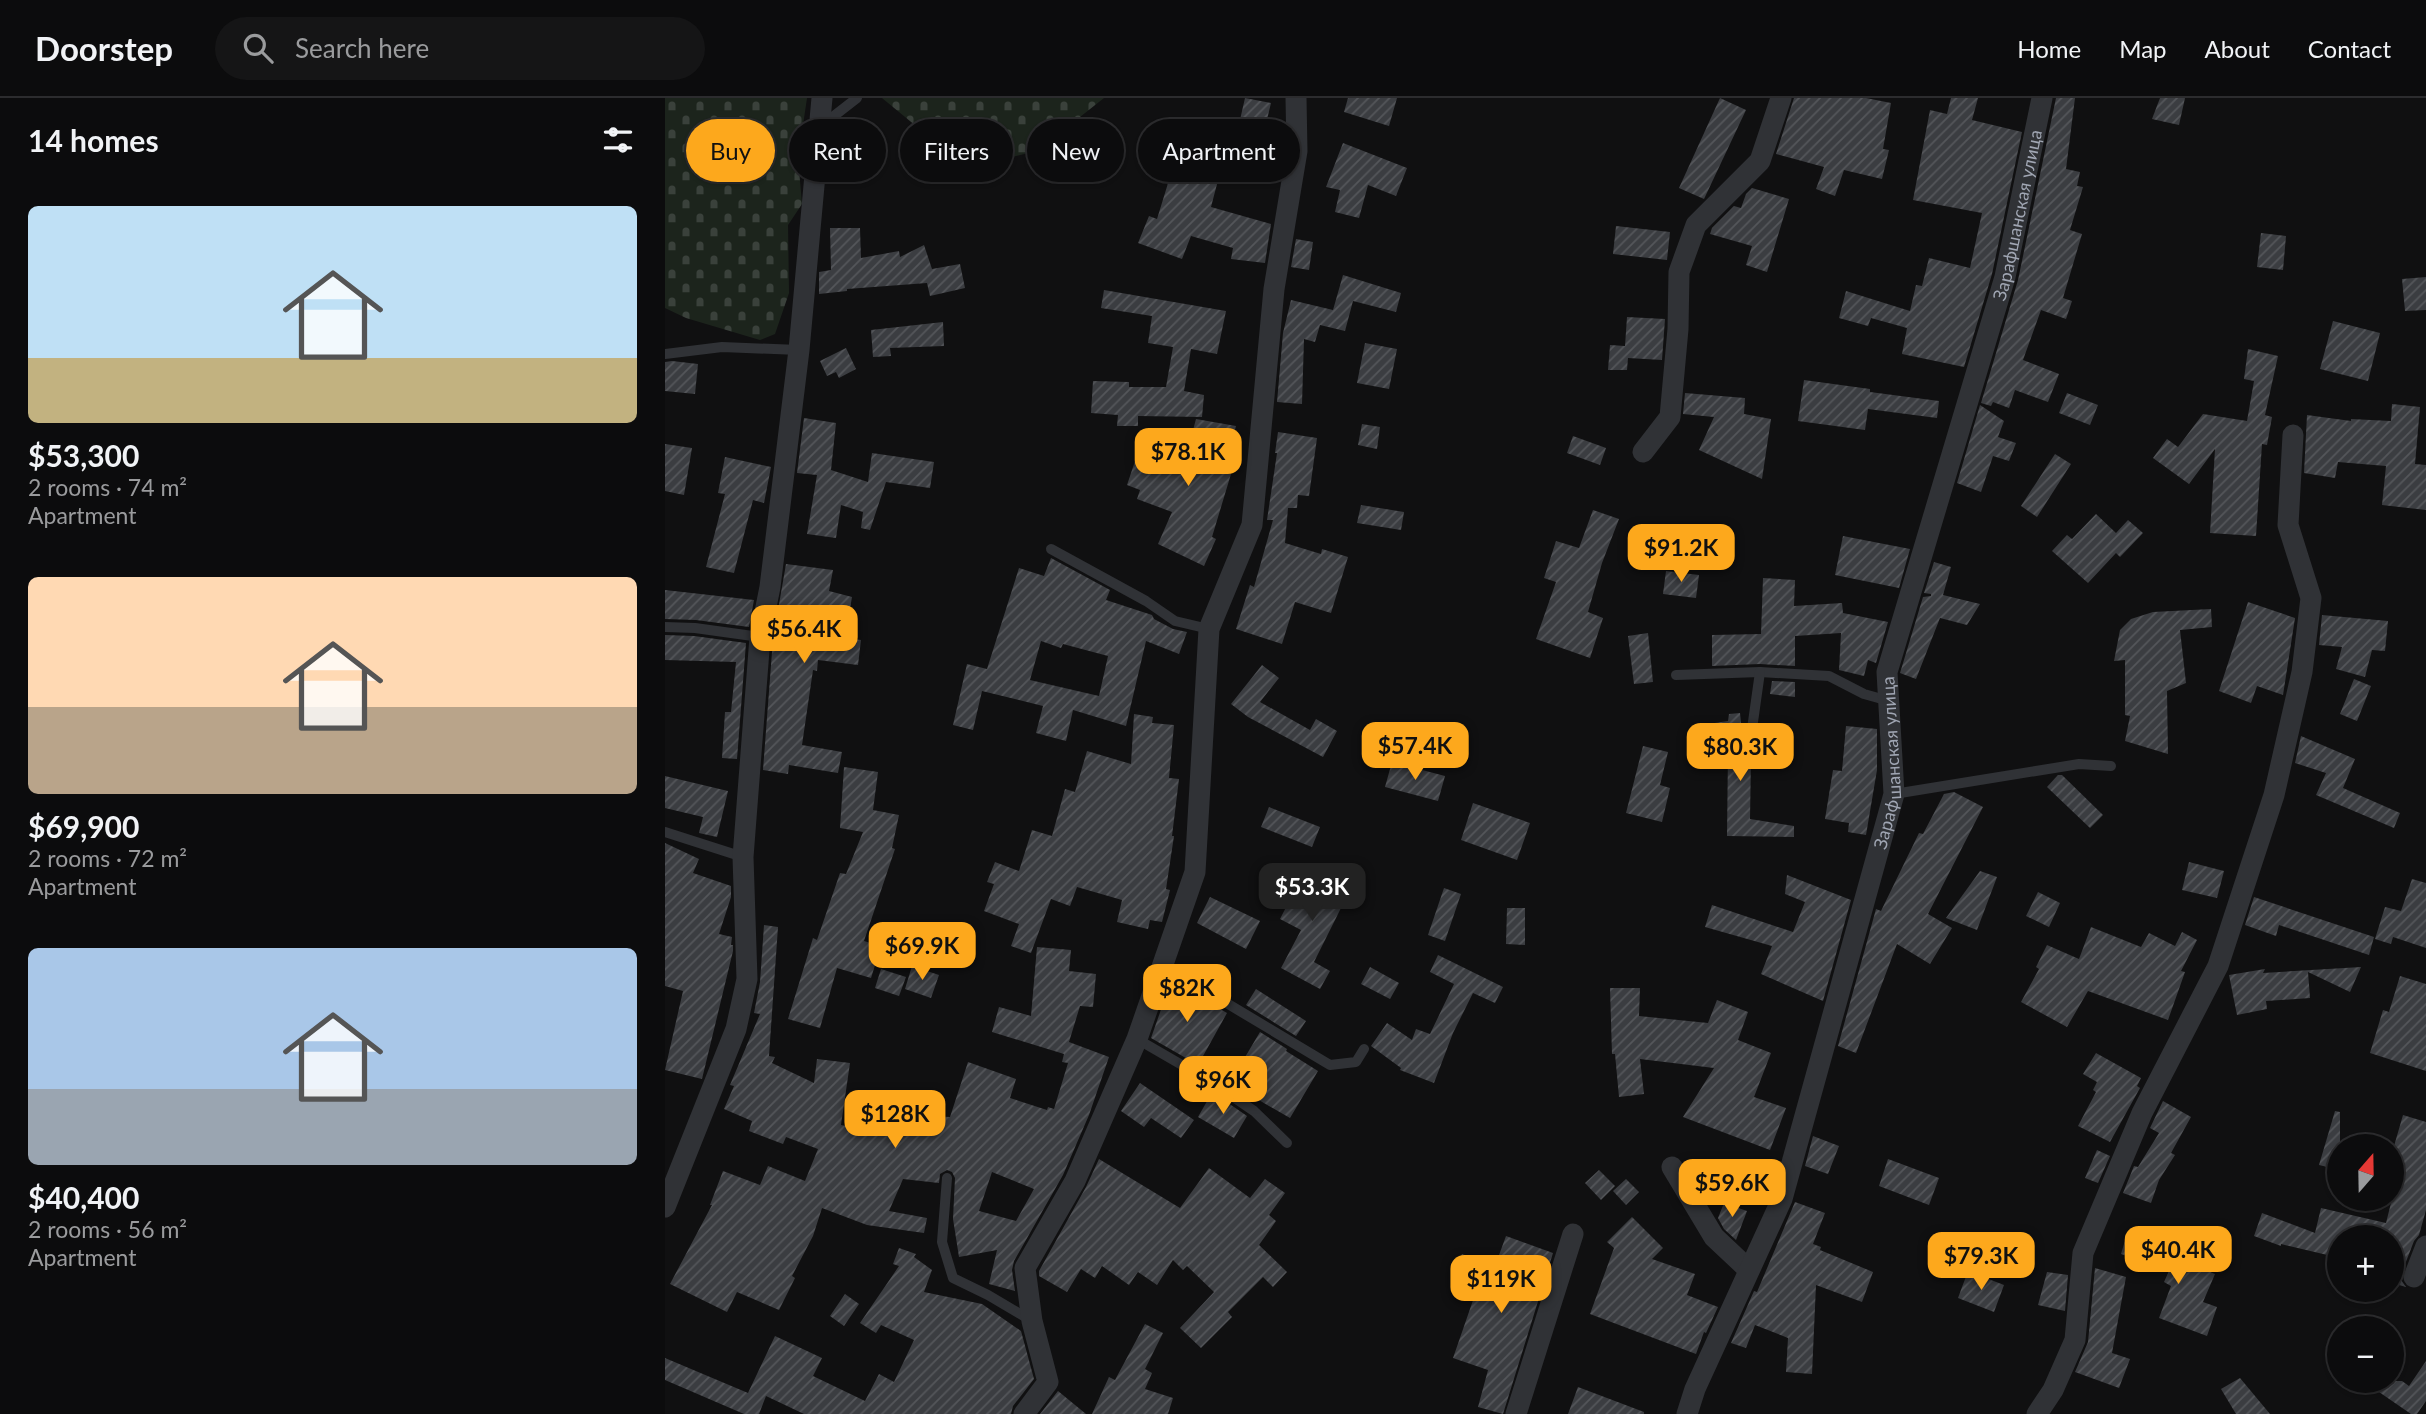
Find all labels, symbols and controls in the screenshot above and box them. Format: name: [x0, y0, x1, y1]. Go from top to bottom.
search box: [215, 17, 705, 80]
text: Doorstep: [35, 28, 173, 68]
icon: search: [239, 29, 277, 67]
text: Search here: [295, 32, 429, 64]
text: Home: [2017, 34, 2081, 63]
text: Map: [2119, 34, 2167, 63]
text: About: [2205, 34, 2270, 63]
text: Contact: [2308, 34, 2391, 63]
chip: Buy: [686, 119, 775, 182]
chip: Rent: [789, 119, 886, 182]
chip: Filters: [900, 119, 1013, 182]
chip: New: [1027, 119, 1124, 182]
chip: Apartment: [1138, 119, 1300, 182]
icon: filters: [599, 121, 637, 159]
text: 14 homes: [28, 122, 159, 158]
street label: Зарафшанская улица: [1988, 128, 2046, 303]
icon: home: [270, 252, 396, 378]
pin: $78.1K: [1131, 428, 1245, 488]
text: $53,300: [28, 437, 139, 473]
text: $78.1K: [1151, 437, 1225, 465]
text: 2 rooms · 74 m²: [28, 473, 187, 501]
text: Apartment: [28, 501, 136, 529]
pin: $91.2K: [1624, 524, 1738, 584]
text: $91.2K: [1644, 533, 1718, 561]
pin: $56.4K: [747, 606, 861, 665]
text: $56.4K: [767, 614, 841, 642]
icon: home: [270, 623, 396, 749]
street label: Зарафшанская улица: [1868, 676, 1905, 852]
pin: $57.4K: [1358, 722, 1472, 782]
pin: $80.3K: [1683, 724, 1797, 783]
text: $57.4K: [1378, 731, 1452, 759]
text: $80.3K: [1703, 732, 1777, 760]
text: $69,900: [28, 808, 139, 844]
text: 2 rooms · 72 m²: [28, 844, 187, 872]
pin: $53.3K: [1255, 864, 1369, 923]
text: Apartment: [28, 872, 136, 900]
text: $53.3K: [1275, 872, 1349, 900]
pin: $69.9K: [865, 922, 979, 982]
text: $69.9K: [885, 931, 959, 959]
pin: $82K: [1146, 964, 1228, 1024]
text: $82K: [1159, 973, 1215, 1001]
icon: home: [270, 994, 396, 1120]
pin: $96K: [1182, 1056, 1264, 1116]
text: $96K: [1195, 1065, 1251, 1093]
pin: $128K: [846, 1090, 944, 1150]
text: $128K: [860, 1099, 930, 1127]
north arrow: [2327, 1134, 2405, 1211]
map controls: [2327, 1134, 2404, 1393]
pin: $59.6K: [1675, 1160, 1789, 1219]
text: $59.6K: [1695, 1168, 1769, 1196]
text: $40,400: [28, 1179, 139, 1215]
text: 2 rooms · 56 m²: [28, 1215, 187, 1243]
button: +: [2327, 1225, 2404, 1302]
pin: $40.4K: [2121, 1226, 2235, 1286]
pin: $79.3K: [1924, 1232, 2038, 1292]
text: $40.4K: [2141, 1235, 2215, 1263]
text: $79.3K: [1944, 1241, 2018, 1269]
text: Apartment: [28, 1243, 136, 1271]
pin: $119K: [1452, 1256, 1550, 1315]
text: $119K: [1466, 1264, 1536, 1292]
button: −: [2327, 1316, 2404, 1393]

